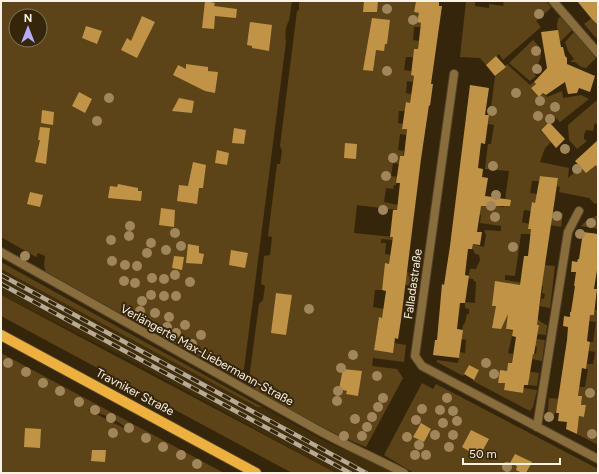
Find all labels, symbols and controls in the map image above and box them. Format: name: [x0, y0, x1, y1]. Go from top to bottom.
north arrow: [8, 8, 48, 48]
text: N: [24, 12, 32, 25]
street label: Falladastraße: [401, 248, 425, 320]
street label: Verlängerte Max-Liebermann-Straße: [118, 301, 296, 409]
street label: Travniker Straße: [94, 366, 177, 419]
scale bar: [463, 440, 560, 466]
text: 50 m: [469, 447, 497, 461]

